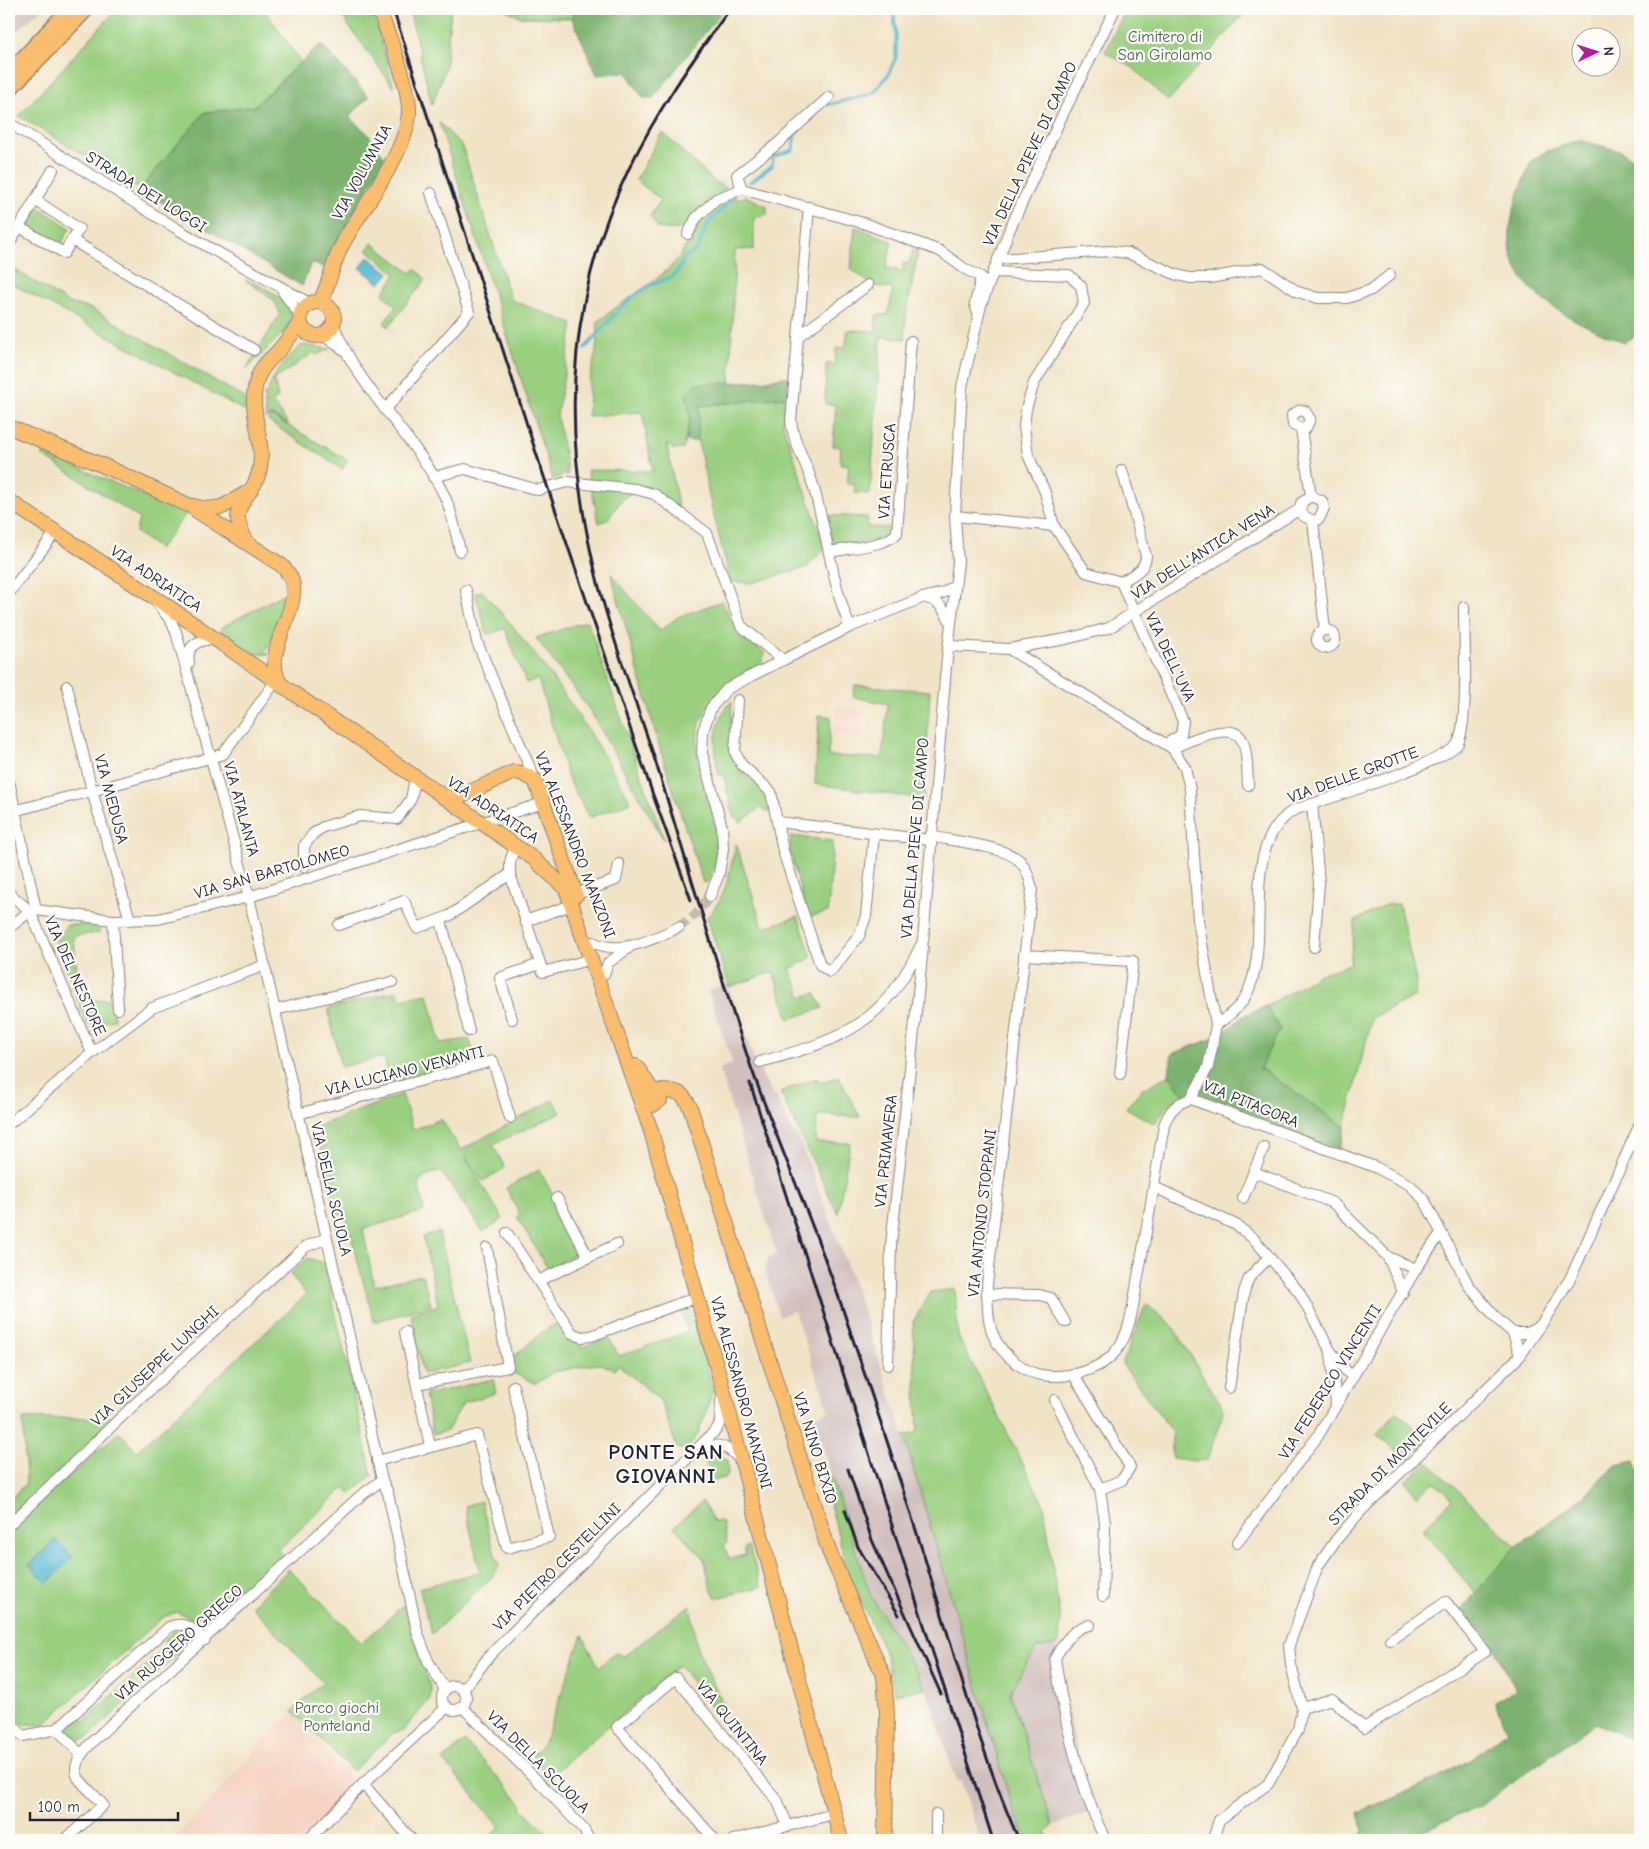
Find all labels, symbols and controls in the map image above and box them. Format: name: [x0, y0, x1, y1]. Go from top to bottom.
park label: Cimitero di San Girolamo: [1118, 28, 1212, 64]
north arrow: [1572, 28, 1622, 78]
text: N: [1600, 46, 1617, 56]
street label: VIA DELLA PIEVE DI CAMPO: [979, 59, 1081, 249]
street label: VIA VOLUMNIA: [328, 121, 396, 223]
street label: STRADA DEI LOGGI: [82, 148, 210, 236]
street label: VIA ETRUSCA: [875, 422, 899, 520]
street label: VIA DELL'ANTICA VENA: [1128, 501, 1278, 603]
street label: VIA ADRIATICA: [107, 542, 205, 616]
street label: VIA DELL'UVA: [1141, 610, 1199, 704]
street label: VIA DELLA PIEVE DI CAMPO: [897, 737, 933, 939]
street label: VIA DELLE GROTTE: [1285, 743, 1421, 807]
street label: VIA ALESSANDRO MANZONI: [531, 749, 619, 941]
street label: VIA MEDUSA: [90, 752, 132, 846]
street label: VIA ATALANTA: [220, 759, 262, 859]
street label: VIA ADRIATICA: [444, 773, 542, 847]
street label: VIA SAN BARTOLOMEO: [192, 841, 352, 903]
street label: VIA DEL NESTORE: [41, 914, 109, 1039]
street label: VIA LUCIANO VENANTI: [324, 1043, 486, 1099]
street label: VIA PITAGORA: [1201, 1077, 1301, 1131]
street label: VIA PRIMAVERA: [871, 1094, 901, 1208]
street label: VIA DELLA SCUOLA: [307, 1120, 355, 1258]
street label: VIA ANTONIO STOPPANI: [964, 1128, 1000, 1298]
street label: VIA ALESSANDRO MANZONI: [707, 1295, 775, 1491]
street label: VIA FEDERICO VINCENTI: [1275, 1301, 1385, 1463]
street label: VIA GIUSEPPE LUNGHI: [87, 1302, 223, 1430]
street label: VIA NINO BIXIO: [789, 1390, 841, 1506]
street label: STRADA DI MONTEVILE: [1325, 1398, 1456, 1529]
district label: PONTE SAN GIOVANNI: [608, 1440, 724, 1488]
street label: VIA PIETRO CESTELLINI: [489, 1499, 625, 1635]
street label: VIA RUGGERO GRIECO: [112, 1581, 246, 1705]
street label: VIA QUINTINA: [693, 1677, 771, 1769]
park label: Parco giochi Ponteland: [295, 1699, 379, 1735]
street label: VIA DELLA SCUOLA: [483, 1707, 593, 1817]
scale bar: [30, 1789, 178, 1821]
text: 100 m: [38, 1798, 80, 1816]

